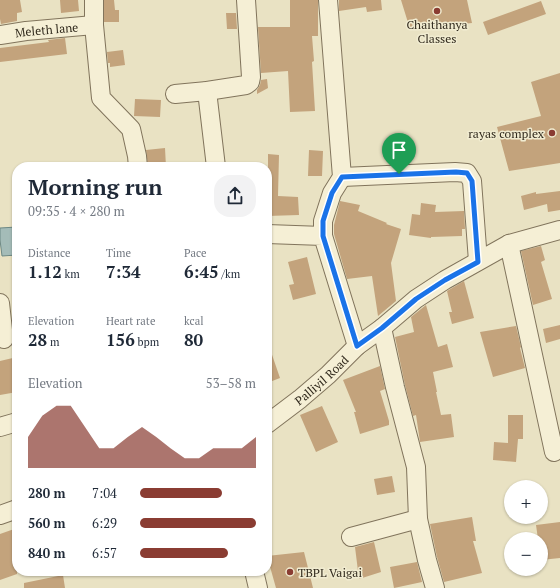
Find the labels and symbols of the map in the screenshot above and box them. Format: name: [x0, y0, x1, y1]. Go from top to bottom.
marker: Chaithanya Classes: [432, 6, 442, 16]
place label: Chaithanya Classes: [406, 17, 468, 46]
street label: Meleth lane: [14, 19, 79, 40]
place label: rayas complex: [468, 126, 545, 141]
marker: rayas complex: [547, 128, 557, 138]
pin: [382, 133, 416, 174]
street label: Palliyil Road: [292, 352, 351, 408]
place label: TBPL Vaigai: [298, 565, 362, 580]
marker: TBPL Vaigai: [285, 567, 295, 577]

